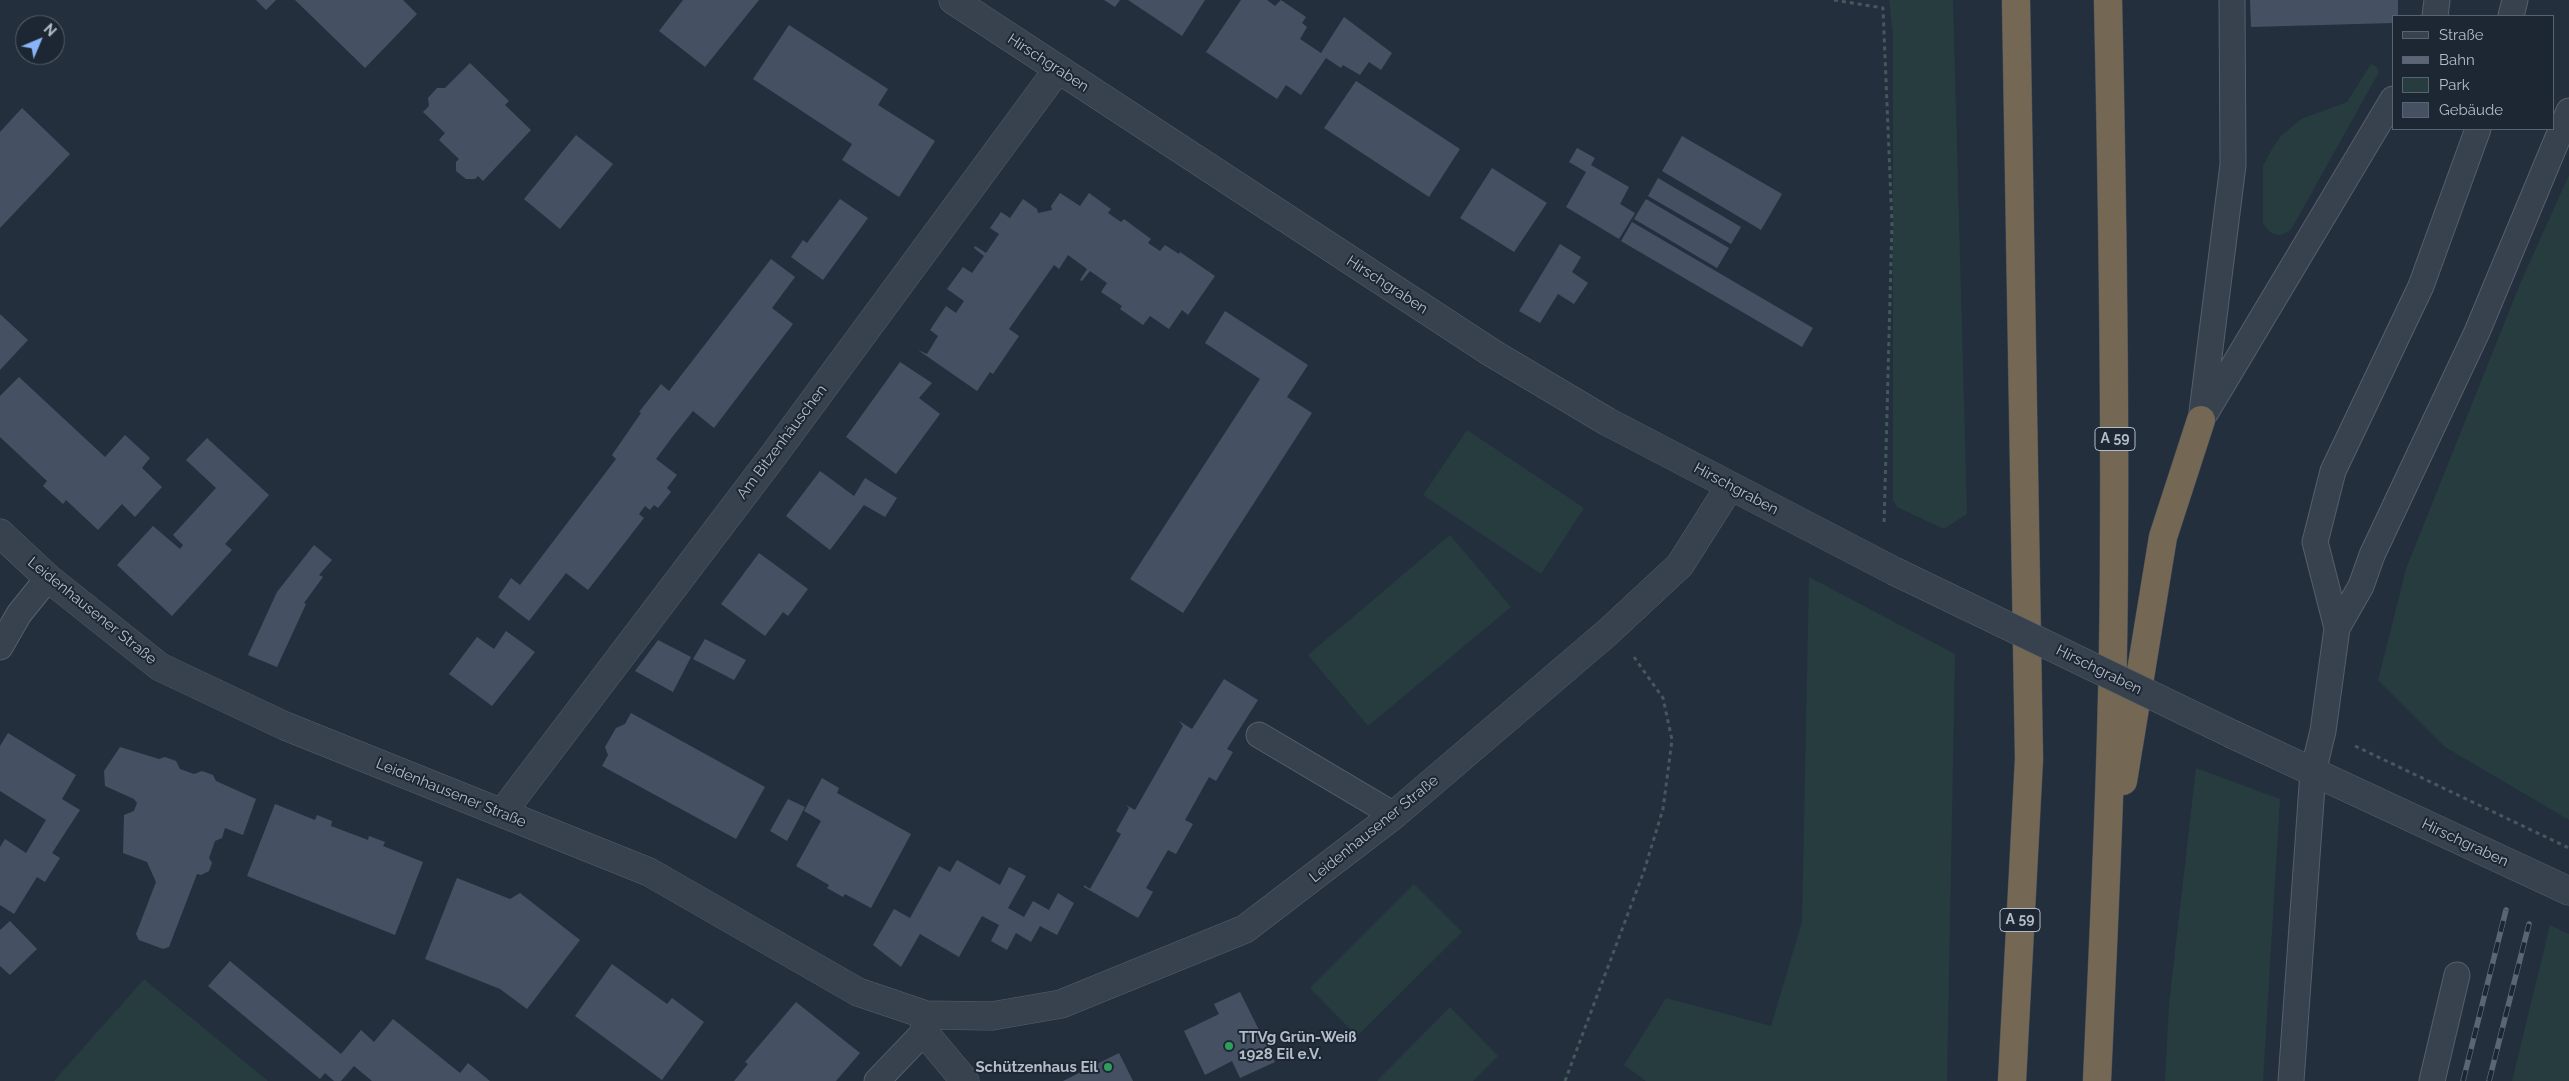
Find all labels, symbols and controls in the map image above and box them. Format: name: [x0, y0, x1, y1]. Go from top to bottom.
north arrow: [15, 15, 65, 65]
legend: [2392, 15, 2554, 130]
text: N: [40, 21, 59, 40]
text: Straße: [2439, 26, 2483, 44]
street label: Hirschgraben: [1004, 30, 1092, 96]
text: Bahn: [2439, 51, 2475, 69]
text: Park: [2439, 76, 2470, 94]
text: Gebäude: [2439, 101, 2503, 119]
street label: Hirschgraben: [1343, 252, 1431, 318]
street label: Am Bitzenhäuschen: [733, 381, 831, 503]
road number: A 59: [2095, 428, 2135, 450]
street label: Hirschgraben: [1691, 459, 1781, 519]
street label: Leidenhausener Straße: [24, 553, 160, 669]
street label: Hirschgraben: [2053, 641, 2145, 699]
street label: Leidenhausener Straße: [373, 755, 529, 831]
street label: Leidenhausener Straße: [1306, 771, 1442, 887]
street label: Hirschgraben: [2419, 815, 2511, 871]
road number: A 59: [2000, 908, 2040, 932]
place label: TTVg Grün-Weiß 1928 Eil e.V.: [1239, 1028, 1357, 1063]
marker: TTVg Grün-Weiß 1928 Eil e.V.: [1223, 1040, 1235, 1052]
place label: Schützenhaus Eil: [975, 1058, 1098, 1076]
marker: Schützenhaus Eil: [1102, 1061, 1114, 1073]

